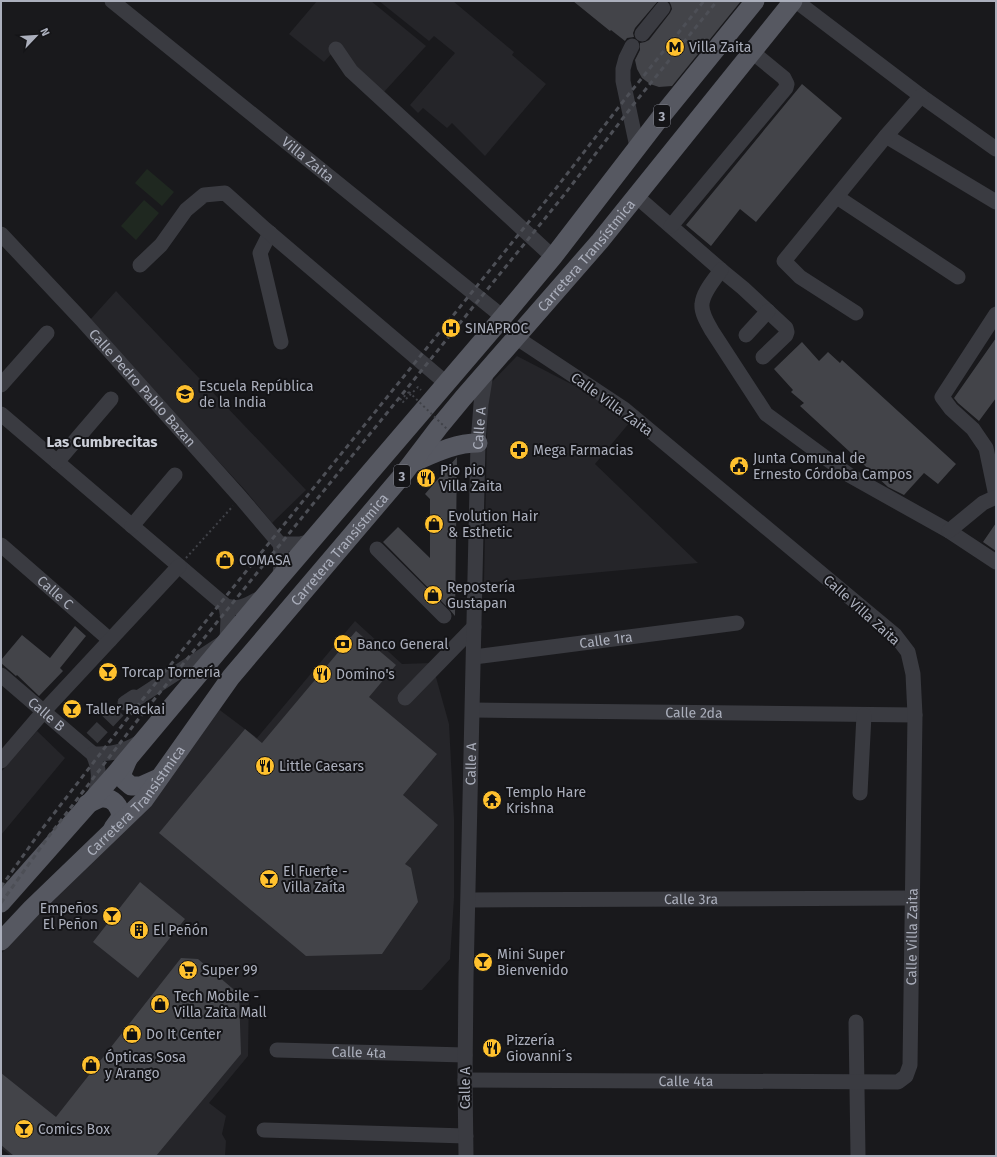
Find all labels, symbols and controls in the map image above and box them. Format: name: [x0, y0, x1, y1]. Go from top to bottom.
north arrow: [16, 16, 56, 56]
text: N: [37, 26, 52, 38]
metro station icon: Villa Zaita: [664, 36, 686, 58]
place label: Villa Zaita: [689, 39, 751, 56]
road number: 3: [654, 105, 670, 127]
street label: Villa Zaita: [278, 134, 337, 186]
street label: Carretera Transístmica: [534, 196, 639, 315]
hospital icon: SINAPROC: [440, 317, 462, 339]
place label: SINAPROC: [465, 320, 529, 337]
street label: Calle Pedro Pablo Bazan: [85, 326, 199, 451]
street label: Calle Villa Zaita: [567, 369, 656, 440]
place label: Escuela República de la India: [199, 378, 314, 411]
school or university icon: Escuela República de la India: [174, 383, 196, 405]
street label: Calle A: [470, 406, 490, 450]
district label: Las Cumbrecitas: [46, 433, 158, 451]
pharmacy icon: Mega Farmacias: [508, 439, 530, 461]
place label: Mega Farmacias: [533, 442, 634, 459]
place label: Junta Comunal de Ernesto Córdoba Campos: [753, 450, 912, 483]
public building icon: Junta Comunal de Ernesto Córdoba Campos: [728, 455, 750, 477]
place label: Pio pio Villa Zaita: [440, 462, 502, 495]
road number: 3: [394, 465, 410, 487]
restaurant icon: Pio pio Villa Zaita: [415, 467, 437, 489]
street label: Carretera Transístmica: [287, 490, 392, 609]
place label: Evolution Hair & Esthetic: [448, 508, 539, 541]
shop icon: Evolution Hair & Esthetic: [423, 513, 445, 535]
shop icon: COMASA: [214, 549, 236, 571]
place label: COMASA: [239, 552, 291, 569]
street label: Calle C: [33, 572, 77, 613]
street label: Calle Villa Zaita: [820, 572, 903, 649]
place label: Repostería Gustapan: [447, 579, 515, 612]
shop icon: Repostería Gustapan: [422, 584, 444, 606]
street label: Calle 1ra: [578, 629, 633, 652]
bank icon: Banco General: [332, 633, 354, 655]
place label: Banco General: [357, 636, 448, 653]
bar icon: Torcap Tornería: [97, 661, 119, 683]
restaurant icon: Domino's: [311, 663, 333, 685]
place label: Torcap Tornería: [122, 664, 221, 681]
place label: Domino's: [336, 666, 395, 683]
street label: Calle B: [24, 694, 68, 735]
bar icon: Taller Packai: [61, 698, 83, 720]
place label: Taller Packai: [86, 701, 165, 718]
street label: Calle 2da: [665, 704, 723, 722]
street label: Carretera Transístmica: [83, 742, 189, 860]
street label: Calle A: [462, 743, 480, 786]
restaurant icon: Little Caesars: [254, 755, 276, 777]
place label: Little Caesars: [279, 758, 364, 775]
place label: Templo Hare Krishna: [506, 784, 586, 817]
temple icon: Templo Hare Krishna: [481, 789, 503, 811]
place label: El Fuerte - Villa Zaíta: [283, 863, 348, 896]
bar icon: El Fuerte - Villa Zaíta: [258, 868, 280, 890]
street label: Calle Villa Zaita: [903, 888, 922, 985]
street label: Calle 3ra: [664, 891, 718, 908]
place label: Empeños El Peñon: [40, 900, 98, 933]
bar icon: Empeños El Peñon: [101, 905, 123, 927]
building icon: El Peñón: [128, 919, 150, 941]
place label: El Peñón: [153, 922, 208, 939]
place label: Mini Super Bienvenido: [497, 946, 568, 979]
bar icon: Mini Super Bienvenido: [472, 951, 494, 973]
supermarket icon: Super 99: [177, 959, 199, 981]
place label: Super 99: [202, 962, 258, 979]
place label: Tech Mobile - Villa Zaita Mall: [174, 988, 267, 1021]
shop icon: Tech Mobile - Villa Zaita Mall: [149, 993, 171, 1015]
shop icon: Do It Center: [121, 1023, 143, 1045]
place label: Do It Center: [146, 1026, 222, 1043]
place label: Pizzería Giovanni´s: [506, 1032, 573, 1065]
restaurant icon: Pizzería Giovanni´s: [481, 1037, 503, 1059]
street label: Calle 4ta: [331, 1043, 387, 1062]
place label: Ópticas Sosa y Arango: [105, 1048, 186, 1082]
shop icon: Ópticas Sosa y Arango: [80, 1054, 102, 1076]
street label: Calle A: [457, 1067, 474, 1109]
street label: Calle 4ta: [659, 1073, 713, 1090]
bar icon: Comics Box: [13, 1118, 35, 1140]
place label: Comics Box: [38, 1121, 110, 1138]

